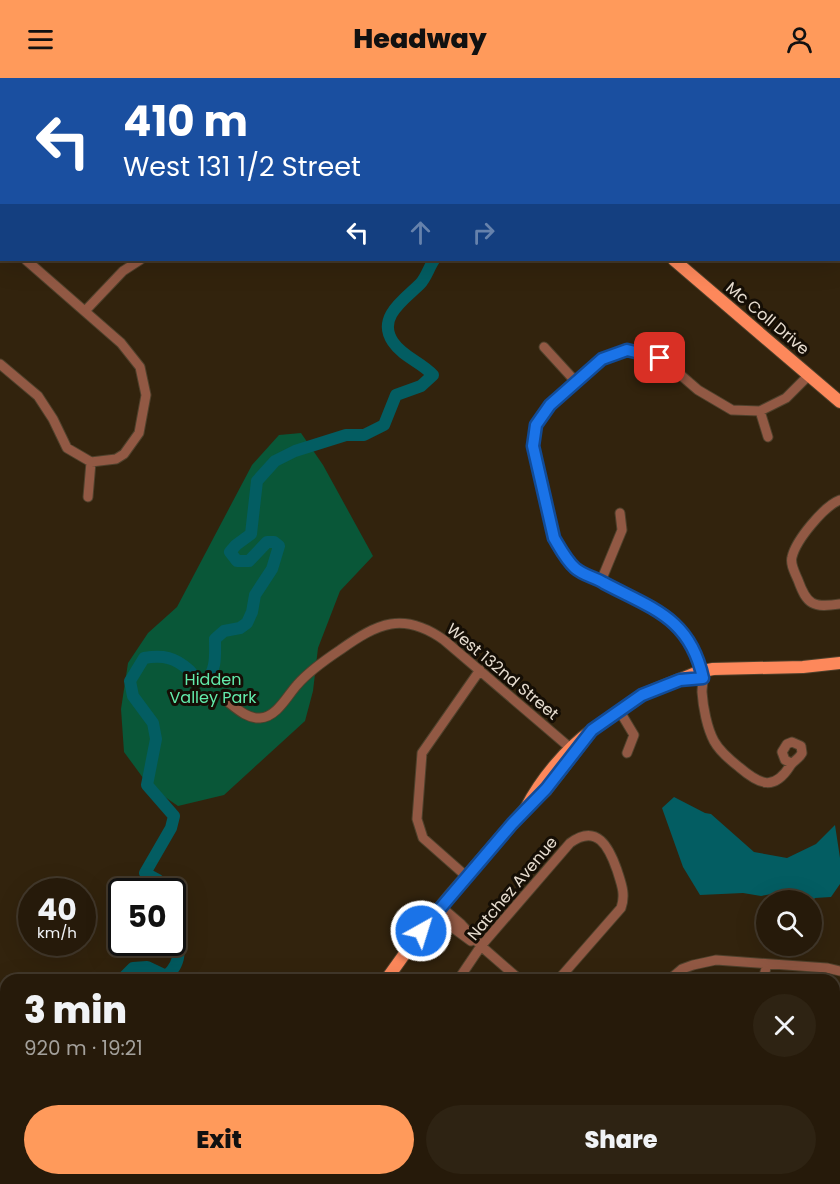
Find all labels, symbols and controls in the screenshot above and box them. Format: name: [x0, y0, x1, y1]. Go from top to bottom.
text: Headway: [353, 20, 487, 57]
icon: menu: [24, 23, 57, 56]
icon: person: [783, 23, 816, 56]
text: 410 m: [123, 92, 248, 151]
icon: left: [24, 102, 102, 180]
text: West 131 1/2 Street: [123, 148, 361, 185]
icon: left: [341, 216, 374, 249]
icon: ahead: [404, 216, 437, 249]
icon: right: [467, 216, 500, 249]
street label: Mc Coll Drive: [721, 277, 814, 360]
pin: [634, 332, 685, 383]
icon: arrive: [643, 341, 676, 374]
street label: West 132nd Street: [442, 618, 564, 725]
park label: Hidden Valley Park: [170, 668, 257, 709]
street label: Natchez Avenue: [462, 831, 563, 945]
speed limit sign: 50: [108, 878, 186, 956]
text: 40: [37, 888, 77, 931]
map controls: [756, 890, 822, 956]
button: search: [756, 890, 822, 956]
position arrow: [389, 899, 453, 963]
text: km/h: [37, 922, 77, 943]
text: 3 min: [24, 985, 127, 1036]
button: close: [753, 994, 816, 1057]
text: 920 m · 19:21: [24, 1034, 143, 1062]
button: Exit: [24, 1105, 414, 1174]
button: Share: [426, 1105, 816, 1174]

